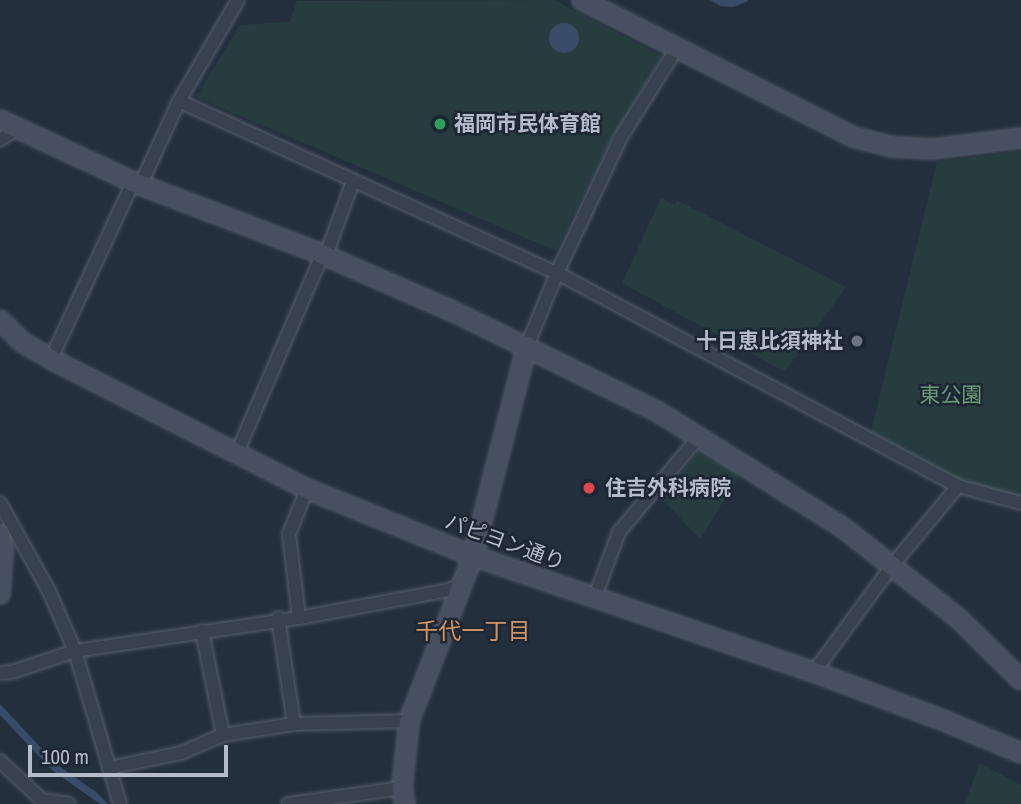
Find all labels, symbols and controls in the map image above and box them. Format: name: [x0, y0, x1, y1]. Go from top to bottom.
place label: 福岡市民体育館: [454, 111, 601, 137]
marker: 福岡市民体育館: [432, 116, 448, 132]
place label: 十日恵比須神社: [696, 328, 843, 354]
marker: 十日恵比須神社: [849, 333, 865, 349]
park label: 東公園: [920, 382, 982, 408]
place label: 住吉外科病院: [605, 475, 731, 501]
marker: 住吉外科病院: [579, 478, 599, 498]
street label: パピヨン通り: [441, 509, 569, 575]
district label: 千代一丁目: [416, 617, 530, 645]
scale bar: [32, 730, 231, 774]
text: 100 m: [41, 742, 89, 771]

